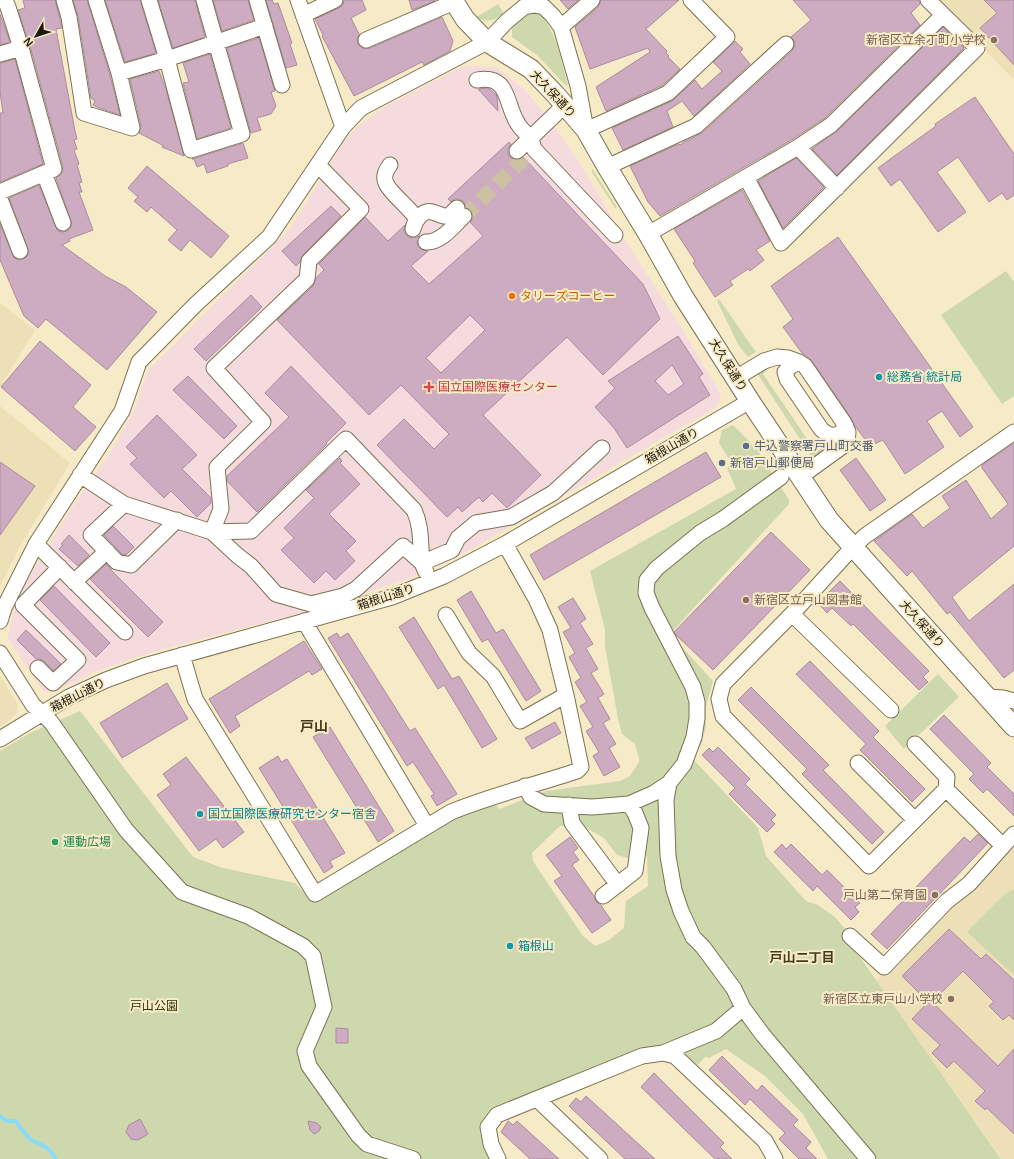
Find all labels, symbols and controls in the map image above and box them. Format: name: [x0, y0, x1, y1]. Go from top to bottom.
north arrow: [16, 16, 56, 56]
place label: 新宿区立余丁町小学校: [866, 33, 986, 47]
text: N: [21, 35, 35, 49]
marker: 新宿区立余丁町小学校: [989, 35, 999, 45]
street label: 大久保通り: [527, 67, 579, 121]
place label: タリーズコーヒー: [520, 289, 615, 303]
marker: タリーズコーヒー: [507, 291, 517, 301]
street label: 大久保通り: [706, 336, 750, 394]
place label: 総務省 統計局: [887, 370, 962, 384]
marker: 総務省 統計局: [874, 372, 884, 382]
place label: 国立国際医療センター: [438, 380, 558, 394]
marker: 国立国際医療センター: [423, 381, 435, 393]
street label: 箱根山通り: [643, 425, 701, 467]
place label: 牛込警察署戸山町交番: [754, 439, 874, 453]
marker: 牛込警察署戸山町交番: [741, 441, 751, 451]
place label: 新宿戸山郵便局: [730, 456, 814, 470]
marker: 新宿戸山郵便局: [717, 458, 727, 468]
street label: 箱根山通り: [355, 581, 417, 613]
place label: 新宿区立戸山図書館: [754, 593, 862, 607]
marker: 新宿区立戸山図書館: [741, 595, 751, 605]
street label: 大久保通り: [897, 597, 947, 651]
street label: 箱根山通り: [48, 675, 108, 715]
district label: 戸山: [300, 718, 328, 734]
place label: 国立国際医療研究センター宿舎: [208, 807, 376, 821]
marker: 国立国際医療研究センター宿舎: [195, 809, 205, 819]
place label: 運動広場: [63, 835, 111, 849]
marker: 運動広場: [50, 837, 60, 847]
place label: 戸山第二保育園: [843, 888, 927, 902]
marker: 戸山第二保育園: [930, 890, 940, 900]
place label: 箱根山: [518, 939, 554, 953]
marker: 箱根山: [505, 941, 515, 951]
district label: 戸山二丁目: [769, 950, 835, 965]
place label: 新宿区立東戸山小学校: [823, 992, 943, 1006]
marker: 新宿区立東戸山小学校: [946, 994, 956, 1004]
park label: 戸山公園: [130, 999, 178, 1013]

